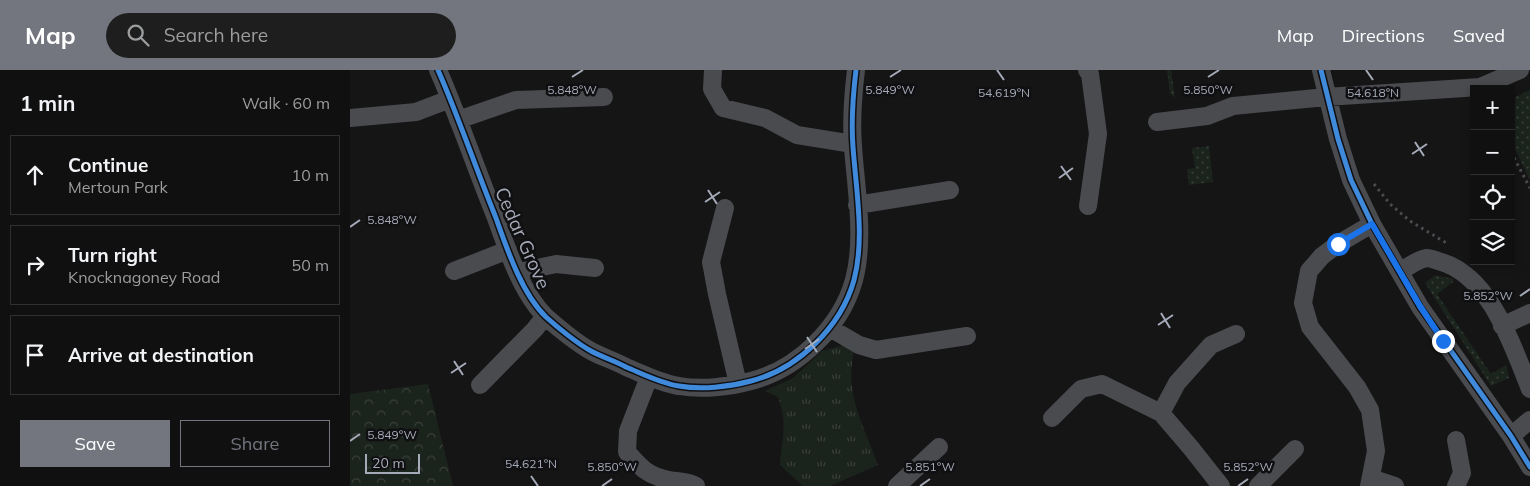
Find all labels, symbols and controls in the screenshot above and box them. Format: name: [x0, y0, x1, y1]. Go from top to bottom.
search box: [106, 13, 456, 58]
text: Map: [25, 20, 76, 50]
icon: search: [124, 21, 152, 49]
text: Search here: [164, 23, 268, 47]
text: Map: [1277, 24, 1314, 47]
text: Directions: [1342, 24, 1425, 47]
text: Saved: [1453, 24, 1505, 47]
text: 5.848°W: [547, 82, 597, 97]
text: 5.849°W: [865, 82, 915, 97]
text: 5.850°W: [1183, 82, 1233, 97]
text: 54.619°N: [978, 85, 1030, 100]
text: 54.618°N: [1347, 85, 1399, 100]
map controls: [1470, 85, 1515, 265]
button: +: [1470, 85, 1515, 130]
text: 1 min: [20, 90, 75, 116]
text: Walk · 60 m: [242, 93, 330, 113]
button: −: [1470, 130, 1515, 175]
text: Continue: [68, 153, 148, 177]
icon: ahead: [21, 161, 49, 189]
text: 10 m: [292, 165, 329, 185]
button: locate: [1470, 175, 1515, 220]
text: Mertoun Park: [68, 177, 168, 197]
street label: Cedar Grove: [490, 183, 556, 293]
text: 5.848°W: [367, 212, 417, 227]
button: layers: [1470, 220, 1515, 265]
route start: [1327, 233, 1350, 256]
text: Turn right: [68, 243, 157, 267]
icon: right: [21, 251, 49, 279]
text: 50 m: [292, 255, 329, 275]
text: Knocknagoney Road: [68, 267, 220, 287]
text: 5.852°W: [1463, 288, 1513, 303]
route end: [1432, 330, 1455, 353]
icon: arrive: [21, 341, 49, 369]
text: Arrive at destination: [68, 343, 254, 367]
button: Save: [20, 420, 170, 467]
button: Share: [180, 420, 330, 467]
text: 5.849°W: [367, 427, 417, 442]
scale bar: [365, 451, 420, 474]
text: 20 m: [372, 454, 405, 472]
text: 54.621°N: [505, 456, 557, 471]
text: 5.850°W: [587, 459, 637, 474]
text: 5.851°W: [905, 459, 955, 474]
text: 5.852°W: [1223, 459, 1273, 474]

